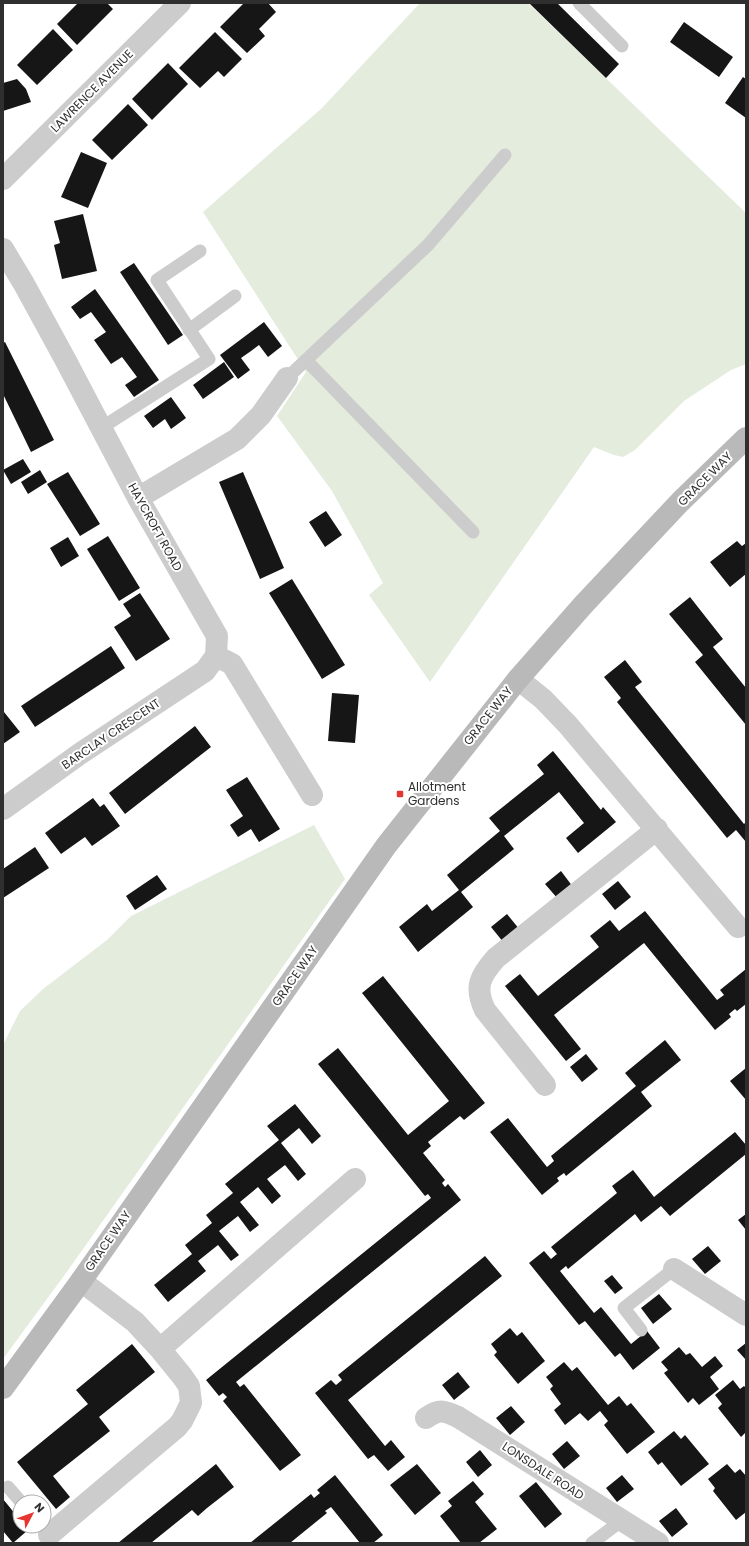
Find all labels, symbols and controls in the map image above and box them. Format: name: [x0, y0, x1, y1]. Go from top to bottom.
street label: LAWRENCE AVENUE: [47, 46, 137, 136]
street label: GRACE WAY: [674, 448, 735, 509]
street label: HAYCROFT ROAD: [124, 480, 187, 574]
street label: GRACE WAY: [459, 683, 516, 749]
street label: BARCLAY CRESCENT: [58, 694, 164, 773]
place label: Allotment Gardens: [408, 778, 466, 809]
marker: Allotment Gardens: [395, 789, 405, 799]
street label: GRACE WAY: [268, 942, 322, 1009]
street label: GRACE WAY: [81, 1207, 135, 1274]
street label: LONSDALE ROAD: [499, 1438, 588, 1503]
north arrow: [12, 1494, 52, 1534]
text: N: [31, 1499, 48, 1516]

